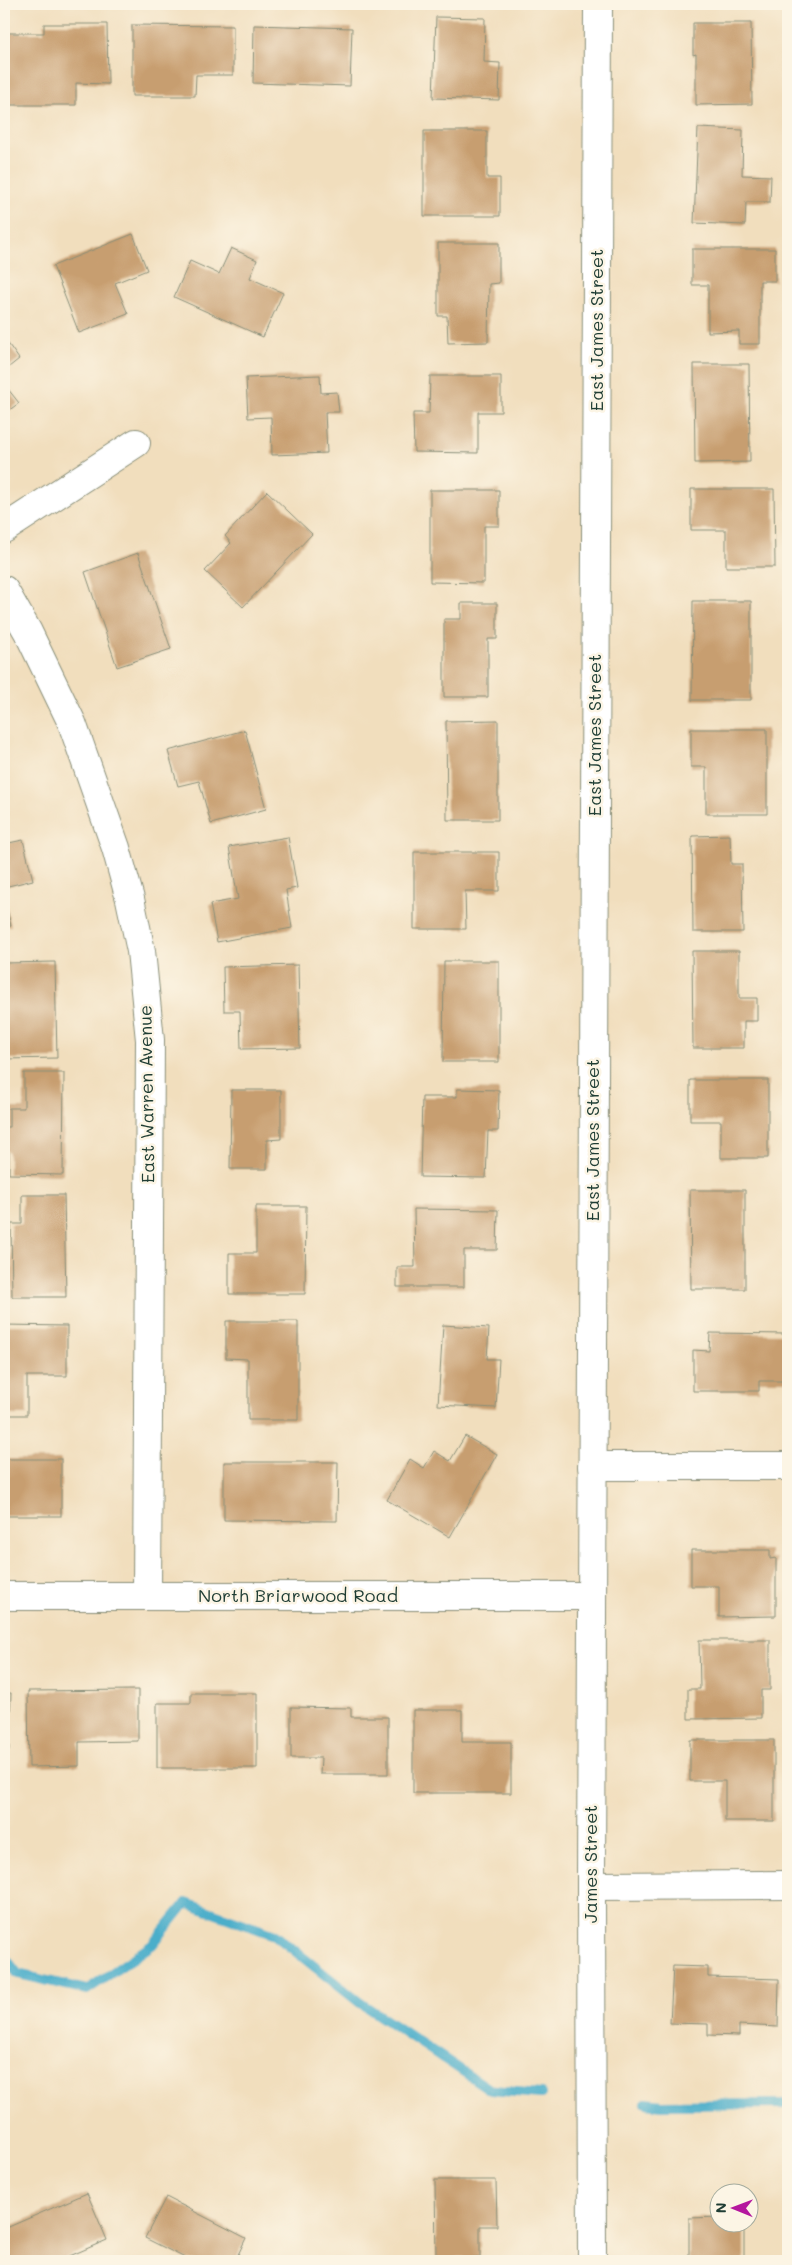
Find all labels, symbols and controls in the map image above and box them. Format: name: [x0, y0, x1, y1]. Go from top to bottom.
street label: East James Street: [584, 249, 608, 411]
street label: East James Street: [582, 654, 606, 816]
street label: East Warren Avenue: [132, 1005, 160, 1183]
street label: East James Street: [580, 1059, 604, 1221]
street label: North Briarwood Road: [198, 1583, 398, 1607]
street label: James Street: [578, 1805, 602, 1923]
north arrow: [710, 2182, 760, 2232]
text: N: [711, 2202, 730, 2213]

